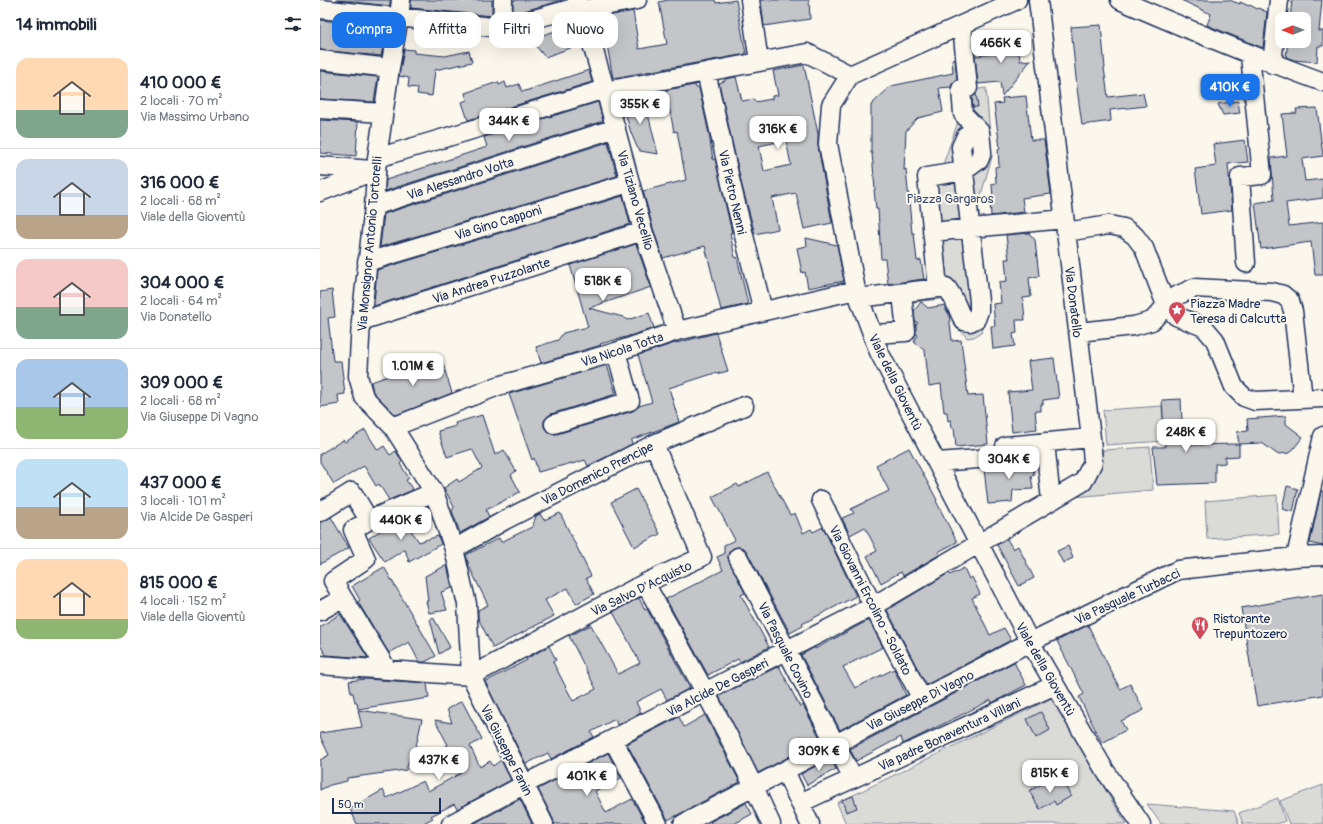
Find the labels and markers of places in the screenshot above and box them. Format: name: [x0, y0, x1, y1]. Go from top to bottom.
pin: 466K €: [968, 30, 1034, 64]
pin: 410K €: [1197, 74, 1263, 108]
pin: 355K €: [607, 91, 673, 125]
pin: 344K €: [476, 108, 542, 142]
pin: 316K €: [745, 116, 811, 150]
pin: 518K €: [570, 268, 636, 302]
place label: Piazza Madre Teresa di Calcutta: [1190, 296, 1287, 327]
place icon: Piazza Madre Teresa di Calcutta: [1167, 300, 1187, 325]
pin: 1.01M €: [376, 353, 450, 387]
pin: 248K €: [1153, 419, 1219, 453]
pin: 304K €: [976, 446, 1042, 480]
pin: 440K €: [368, 507, 434, 541]
place label: Ristorante Trepuntozero: [1213, 611, 1287, 642]
restaurant icon: Ristorante Trepuntozero: [1190, 615, 1210, 640]
pin: 309K €: [786, 738, 852, 772]
pin: 437K €: [406, 747, 472, 781]
pin: 815K €: [1017, 760, 1083, 794]
pin: 401K €: [554, 763, 620, 797]

